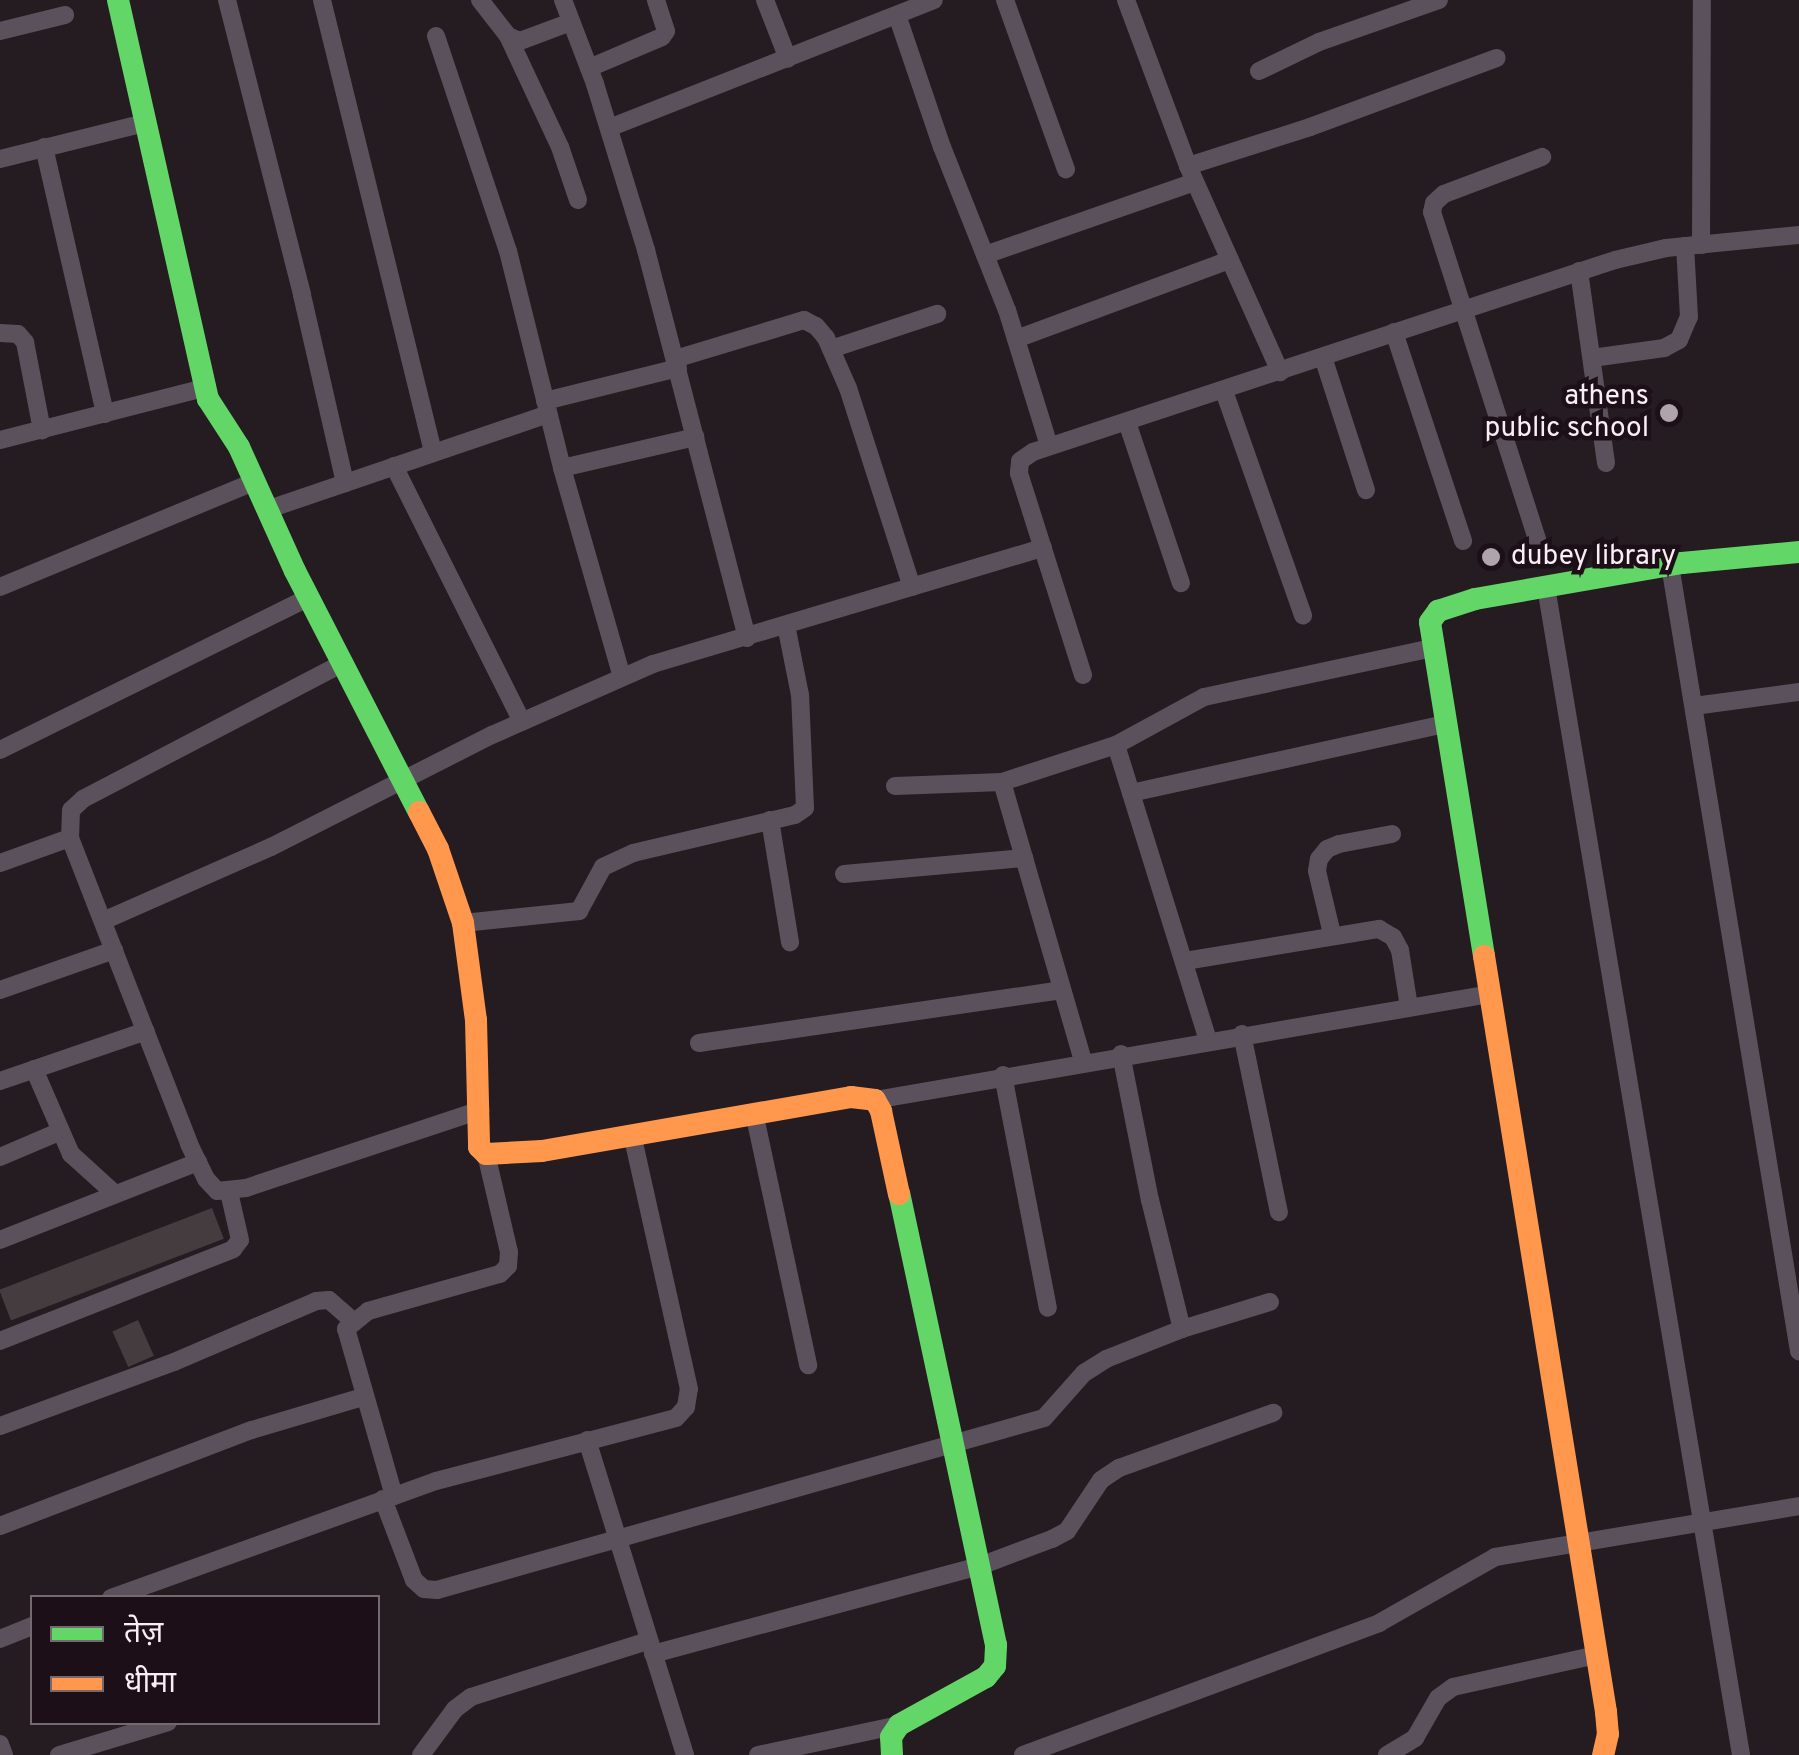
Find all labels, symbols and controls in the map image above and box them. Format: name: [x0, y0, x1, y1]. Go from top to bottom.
place label: athens public school: [1485, 380, 1649, 446]
marker: athens public school: [1658, 402, 1680, 424]
place label: dubey library: [1511, 540, 1676, 574]
marker: dubey library: [1480, 546, 1502, 568]
legend: [30, 1595, 380, 1725]
text: तेज़: [124, 1616, 163, 1653]
text: धीमा: [124, 1666, 176, 1703]

